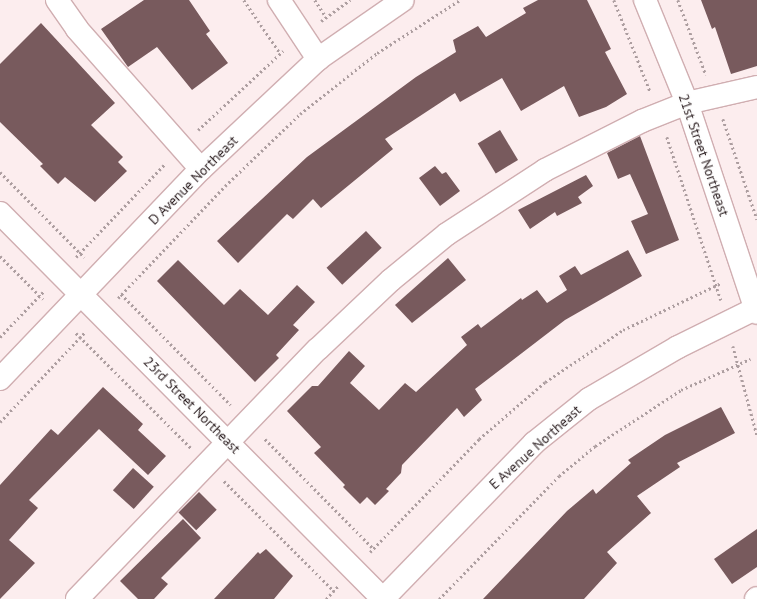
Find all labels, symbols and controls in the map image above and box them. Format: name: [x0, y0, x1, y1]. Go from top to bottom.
street label: 21st Street Northeast: [675, 92, 733, 218]
street label: D Avenue Northeast: [145, 132, 241, 228]
street label: 23rd Street Northeast: [140, 353, 244, 457]
street label: E Avenue Northeast: [486, 401, 584, 493]

